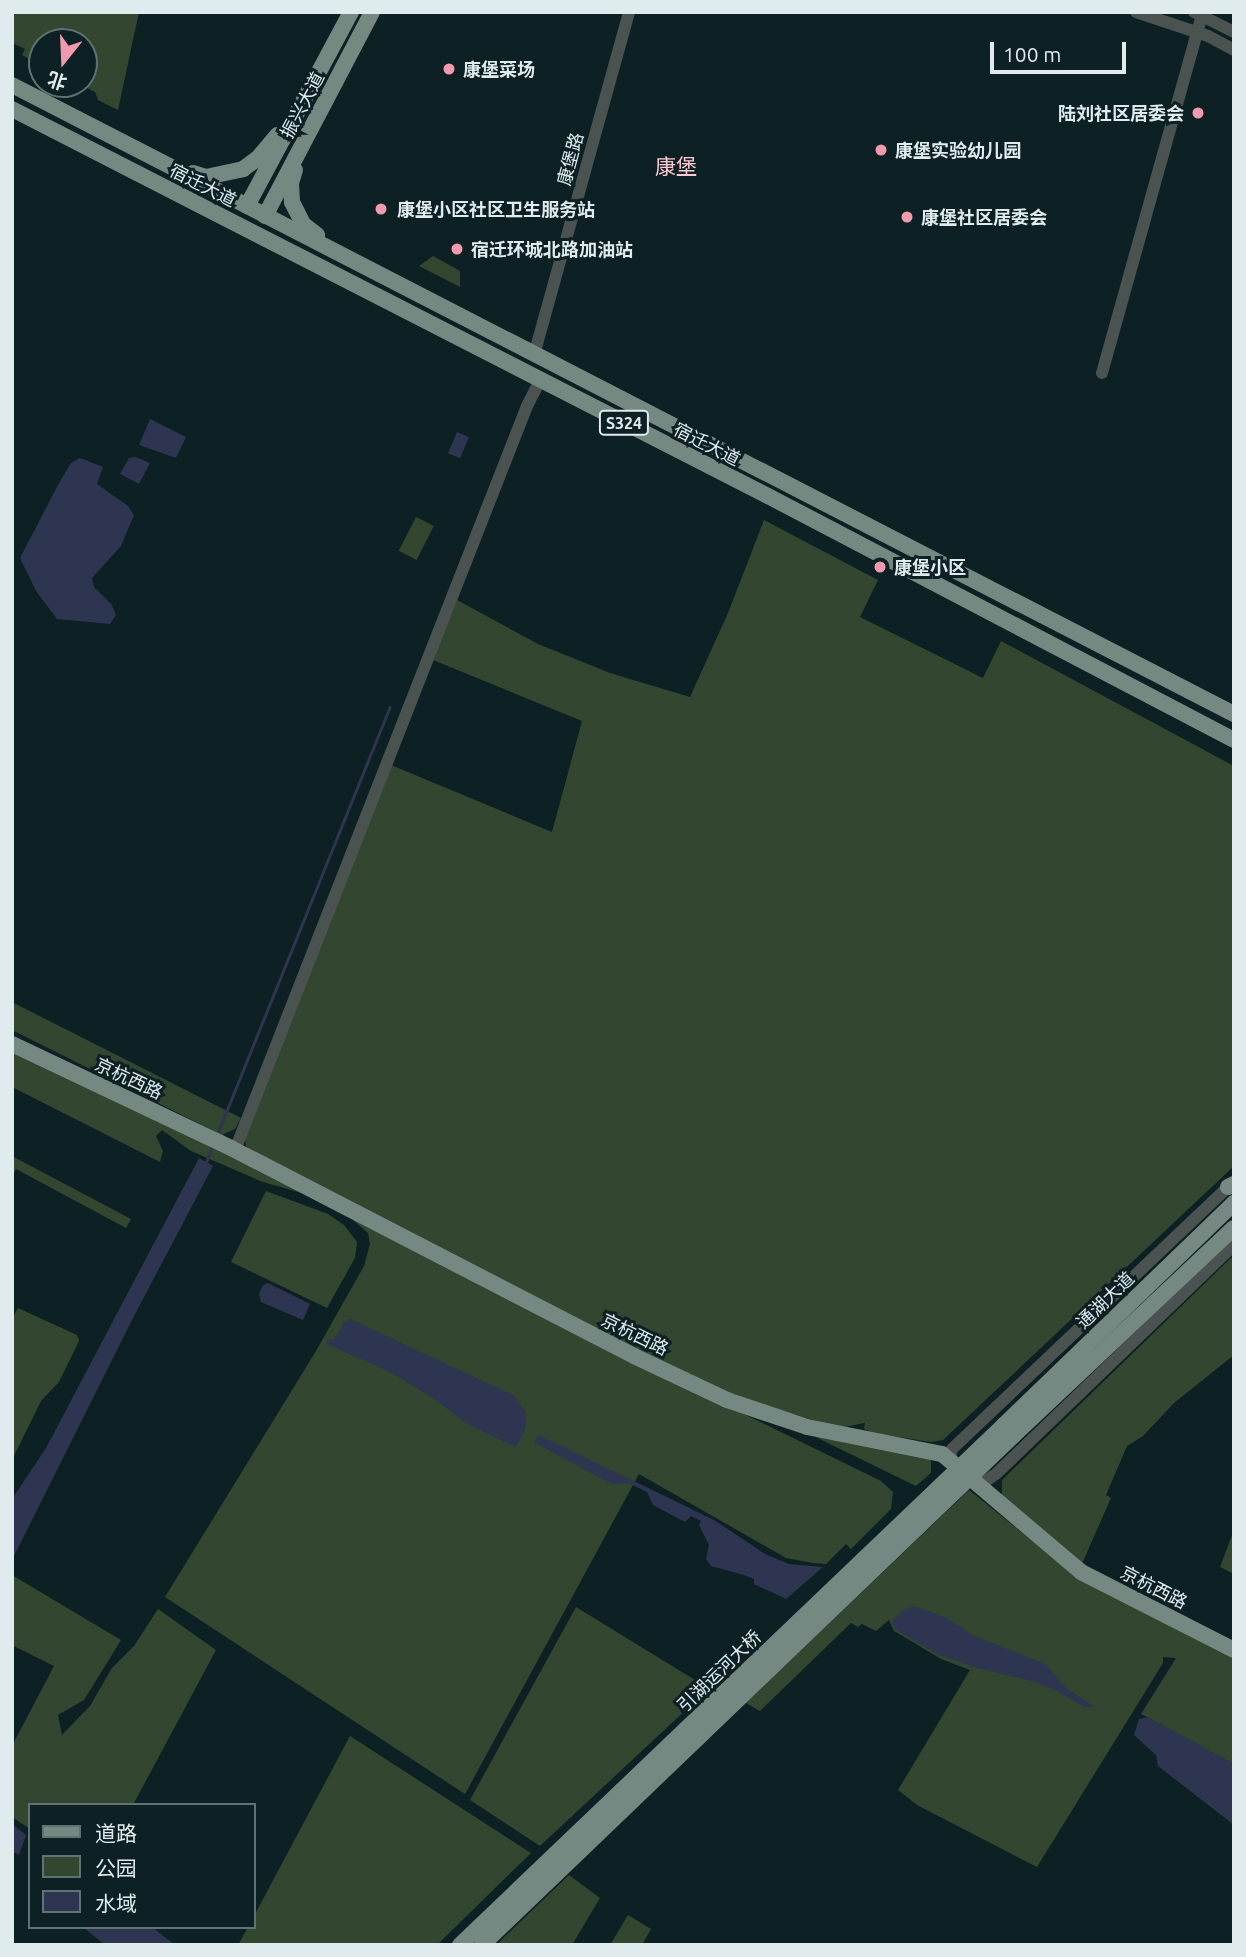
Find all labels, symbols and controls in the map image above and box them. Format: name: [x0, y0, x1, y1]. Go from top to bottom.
north arrow: [28, 28, 98, 98]
scale bar: [994, 28, 1130, 72]
text: 100 m: [1003, 42, 1061, 66]
place label: 康堡菜场: [463, 58, 535, 80]
marker: 康堡菜场: [441, 61, 457, 77]
text: 北: [45, 68, 70, 94]
street label: 振兴大道: [276, 68, 328, 142]
place label: 陆刘社区居委会: [1058, 102, 1184, 124]
marker: 陆刘社区居委会: [1190, 105, 1206, 121]
street label: 康堡路: [553, 130, 587, 188]
place label: 康堡实验幼儿园: [895, 139, 1021, 161]
marker: 康堡实验幼儿园: [873, 142, 889, 158]
district label: 康堡: [655, 153, 697, 179]
street label: 宿迁大道: [166, 159, 240, 211]
place label: 康堡小区社区卫生服务站: [397, 198, 595, 220]
marker: 康堡小区社区卫生服务站: [371, 199, 391, 219]
place label: 康堡社区居委会: [921, 206, 1047, 228]
marker: 康堡社区居委会: [899, 209, 915, 225]
place label: 宿迁环城北路加油站: [471, 238, 633, 260]
marker: 宿迁环城北路加油站: [449, 241, 465, 257]
road number: S324: [598, 410, 650, 436]
street label: 宿迁大道: [670, 418, 744, 470]
place label: 康堡小区: [894, 556, 966, 578]
marker: 康堡小区: [872, 559, 888, 575]
street label: 京杭西路: [92, 1053, 166, 1103]
street label: 通湖大道: [1072, 1267, 1138, 1333]
street label: 京杭西路: [598, 1309, 672, 1359]
street label: 京杭西路: [1117, 1561, 1191, 1613]
street label: 引湖运河大桥: [673, 1626, 765, 1716]
legend: [28, 1803, 256, 1929]
text: 道路: [95, 1821, 137, 1845]
text: 公园: [95, 1856, 137, 1880]
text: 水域: [95, 1891, 137, 1915]

